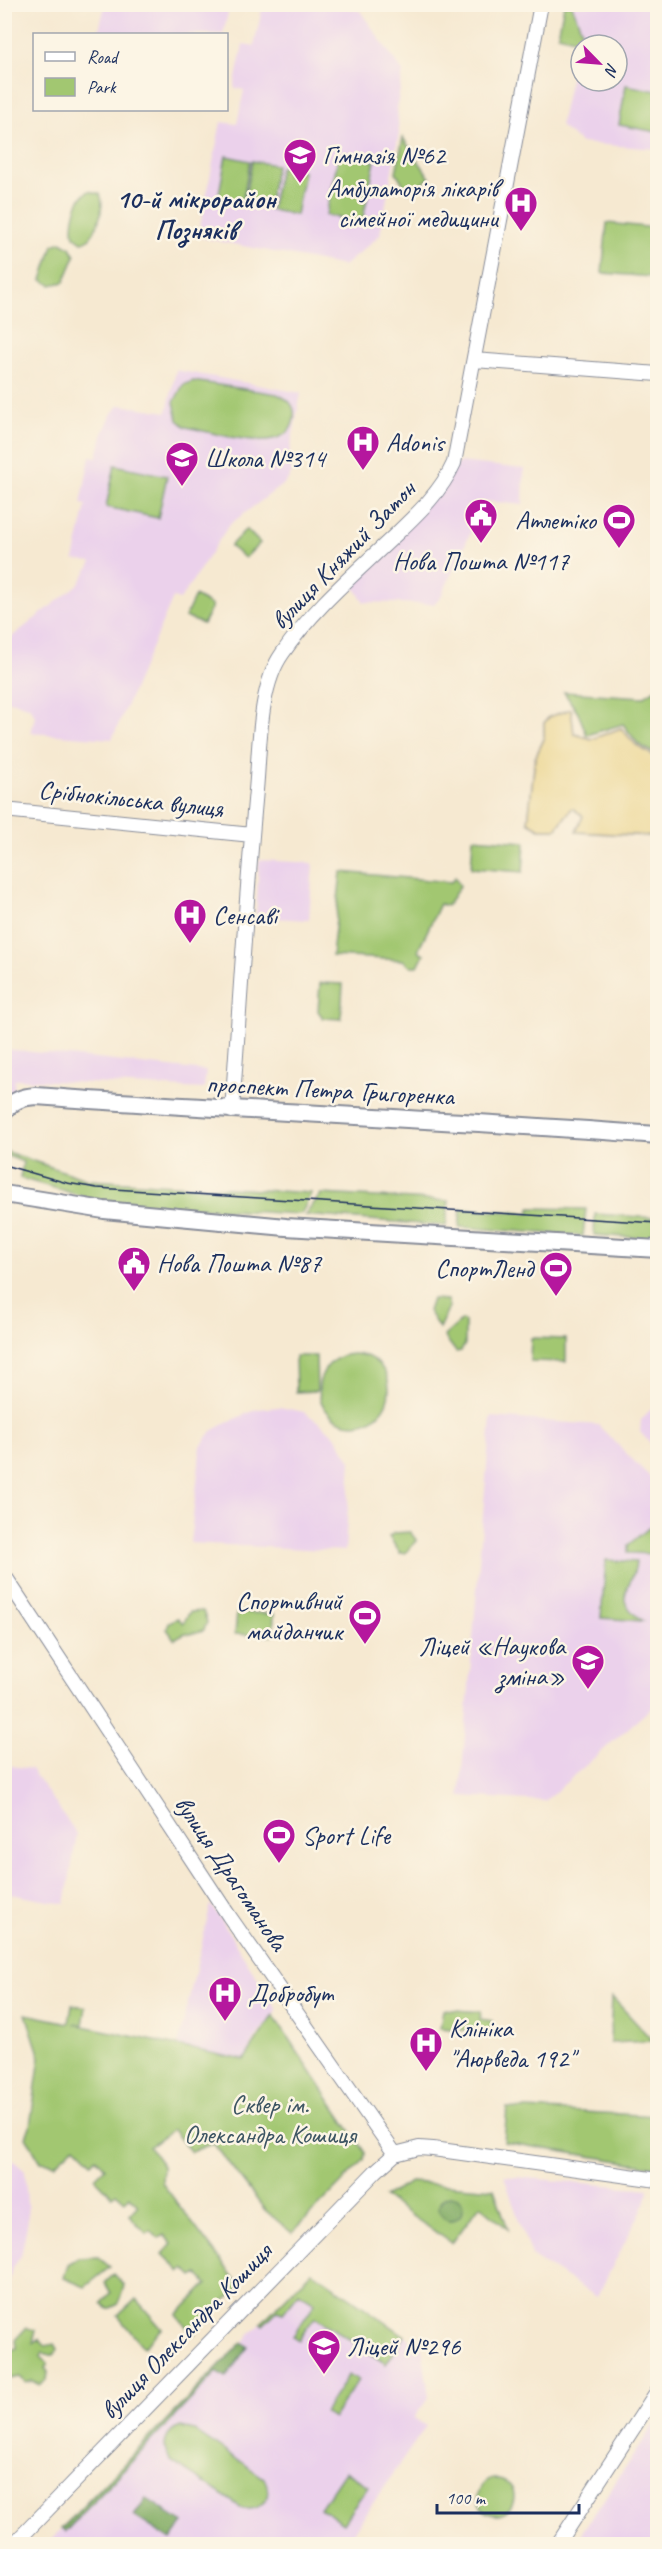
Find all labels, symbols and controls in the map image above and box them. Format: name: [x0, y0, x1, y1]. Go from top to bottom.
legend: [33, 33, 228, 111]
north arrow: [569, 33, 629, 93]
text: Road: [87, 46, 120, 68]
text: N: [599, 60, 623, 80]
text: Park: [87, 76, 117, 98]
school or university icon: Гімназія №62: [282, 137, 318, 184]
place label: Гімназія №62: [323, 139, 448, 172]
place label: Амбулаторія лікарів сімейної медицини: [327, 172, 504, 235]
district label: 10-й мікрорайон Позняків: [116, 182, 278, 248]
hospital icon: Амбулаторія лікарів сімейної медицини: [503, 185, 539, 232]
hospital icon: Adonis: [345, 424, 381, 471]
place label: Adonis: [386, 426, 446, 459]
school or university icon: Школа №314: [164, 440, 200, 487]
place label: Школа №314: [205, 442, 328, 475]
street label: вулиця Княжий Затон: [263, 472, 424, 637]
public building icon: Нова Пошта №117: [463, 497, 499, 544]
sports icon: Атлетіко: [601, 502, 637, 549]
place label: Атлетіко: [515, 504, 598, 537]
place label: Нова Пошта №117: [393, 545, 570, 578]
street label: Срібнокільська вулиця: [37, 773, 226, 825]
hospital icon: Сенсаві: [172, 897, 208, 944]
place label: Сенсаві: [213, 899, 280, 932]
street label: проспект Петра Григоренка: [205, 1067, 456, 1113]
public building icon: Нова Пошта №87: [116, 1245, 152, 1292]
place label: Нова Пошта №87: [157, 1247, 323, 1280]
sports icon: СпортЛенд: [538, 1250, 574, 1297]
place label: СпортЛенд: [435, 1252, 536, 1285]
place label: Спортивний майданчик: [236, 1585, 344, 1648]
sports icon: Спортивний майданчик: [347, 1598, 383, 1645]
place label: Ліцей «Наукова зміна»: [419, 1630, 567, 1694]
school or university icon: Ліцей «Наукова зміна»: [570, 1643, 606, 1690]
street label: вулиця Драгоманова: [167, 1789, 296, 1958]
sports icon: Sport Life: [261, 1817, 297, 1864]
place label: Sport Life: [302, 1819, 391, 1852]
hospital icon: Добробут: [207, 1975, 243, 2022]
place label: Добробут: [248, 1977, 334, 2010]
place label: Клініка "Аюрведа 192": [449, 2012, 579, 2075]
hospital icon: Клініка "Аюрведа 192": [408, 2025, 444, 2072]
park label: Сквер ім. Олександра Кошиця: [184, 2088, 358, 2151]
street label: вулиця Олександра Кошиця: [93, 2234, 280, 2426]
school or university icon: Ліцей №296: [306, 2328, 342, 2375]
place label: Ліцей №296: [347, 2330, 462, 2363]
scale bar: [437, 2477, 580, 2515]
text: 100 m: [446, 2487, 487, 2509]

